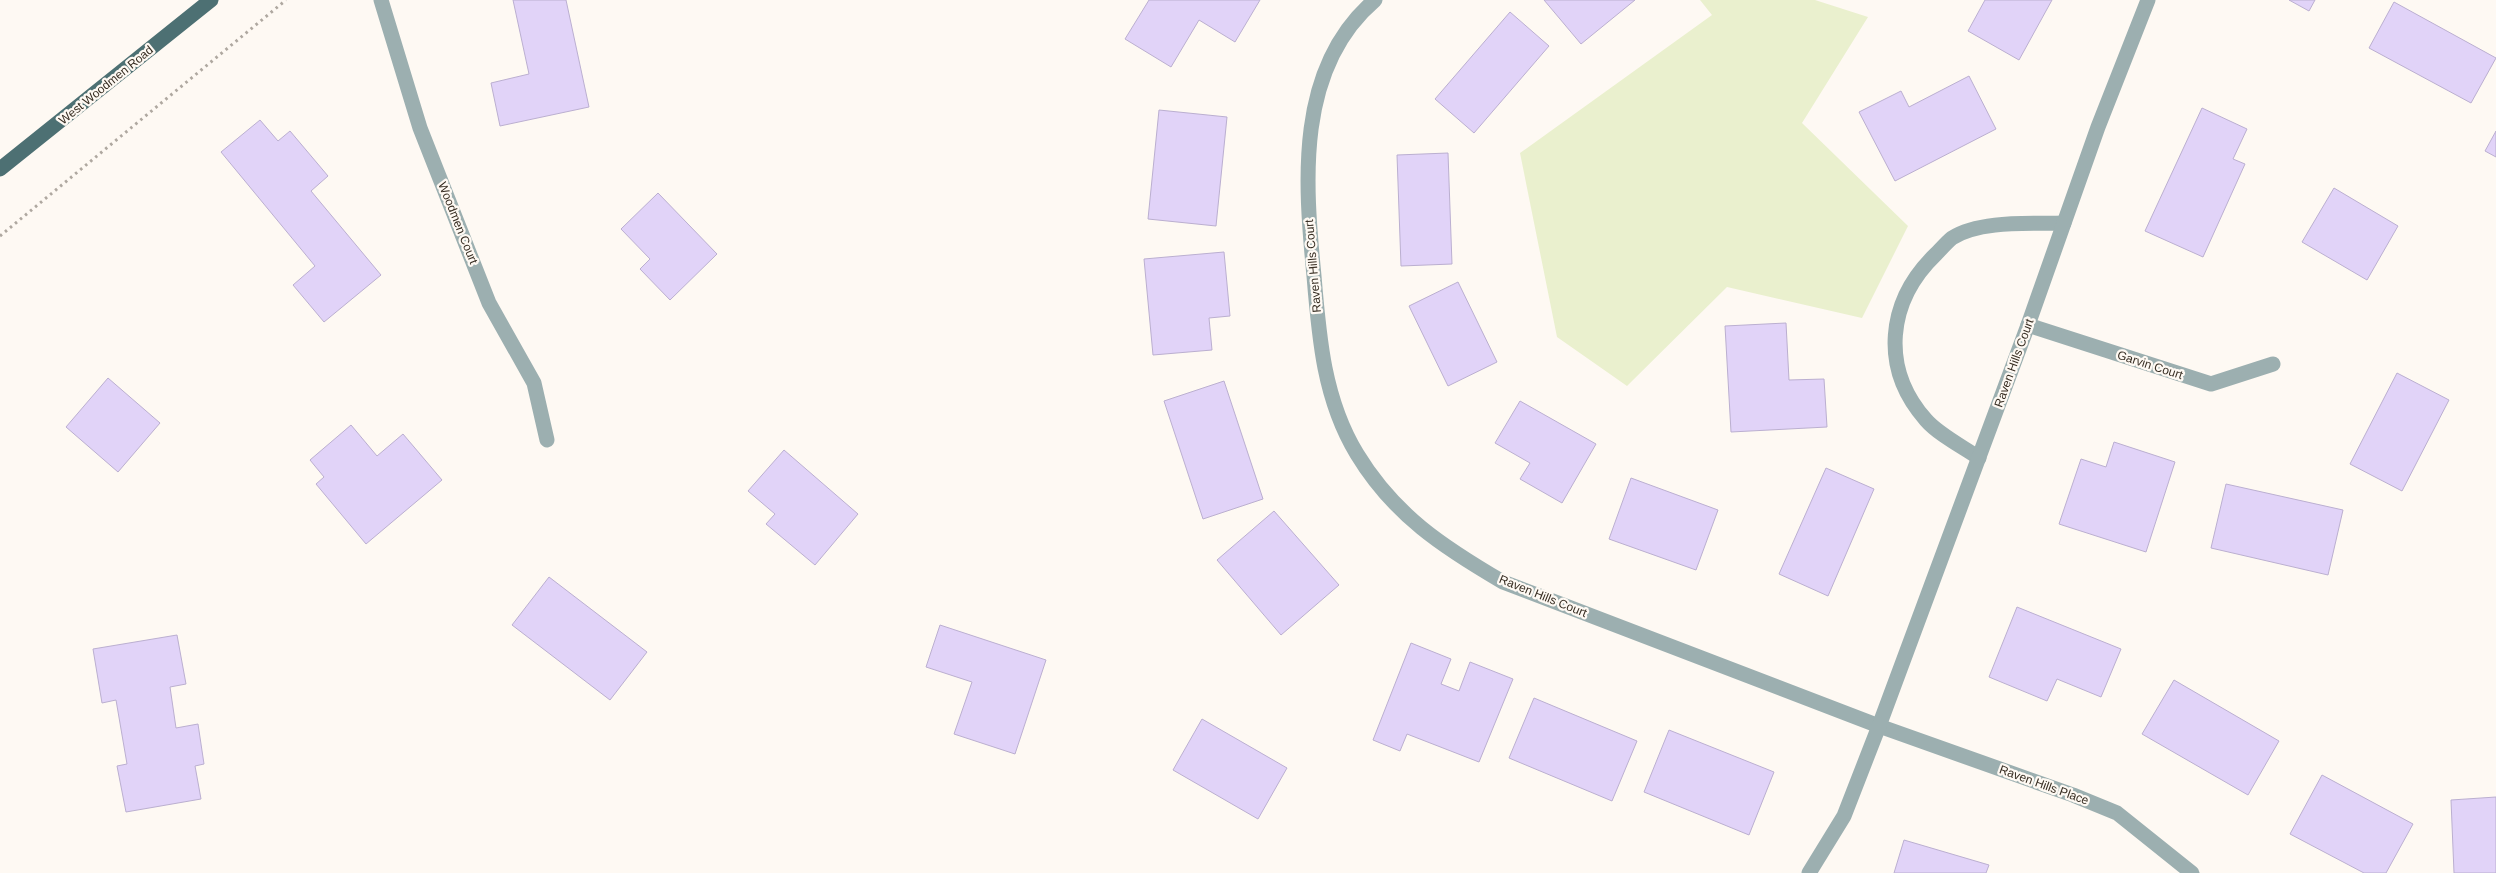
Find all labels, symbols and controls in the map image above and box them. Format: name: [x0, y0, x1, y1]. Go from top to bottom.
street label: West Woodmen Road: [56, 43, 156, 127]
street label: Woodmen Court: [435, 180, 481, 267]
street label: Raven Hills Court: [1302, 218, 1324, 313]
street label: Raven Hills Court: [1991, 316, 2037, 409]
street label: Garvin Court: [2115, 348, 2185, 382]
street label: Raven Hills Court: [1497, 572, 1590, 620]
street label: Raven Hills Place: [1997, 762, 2091, 808]

